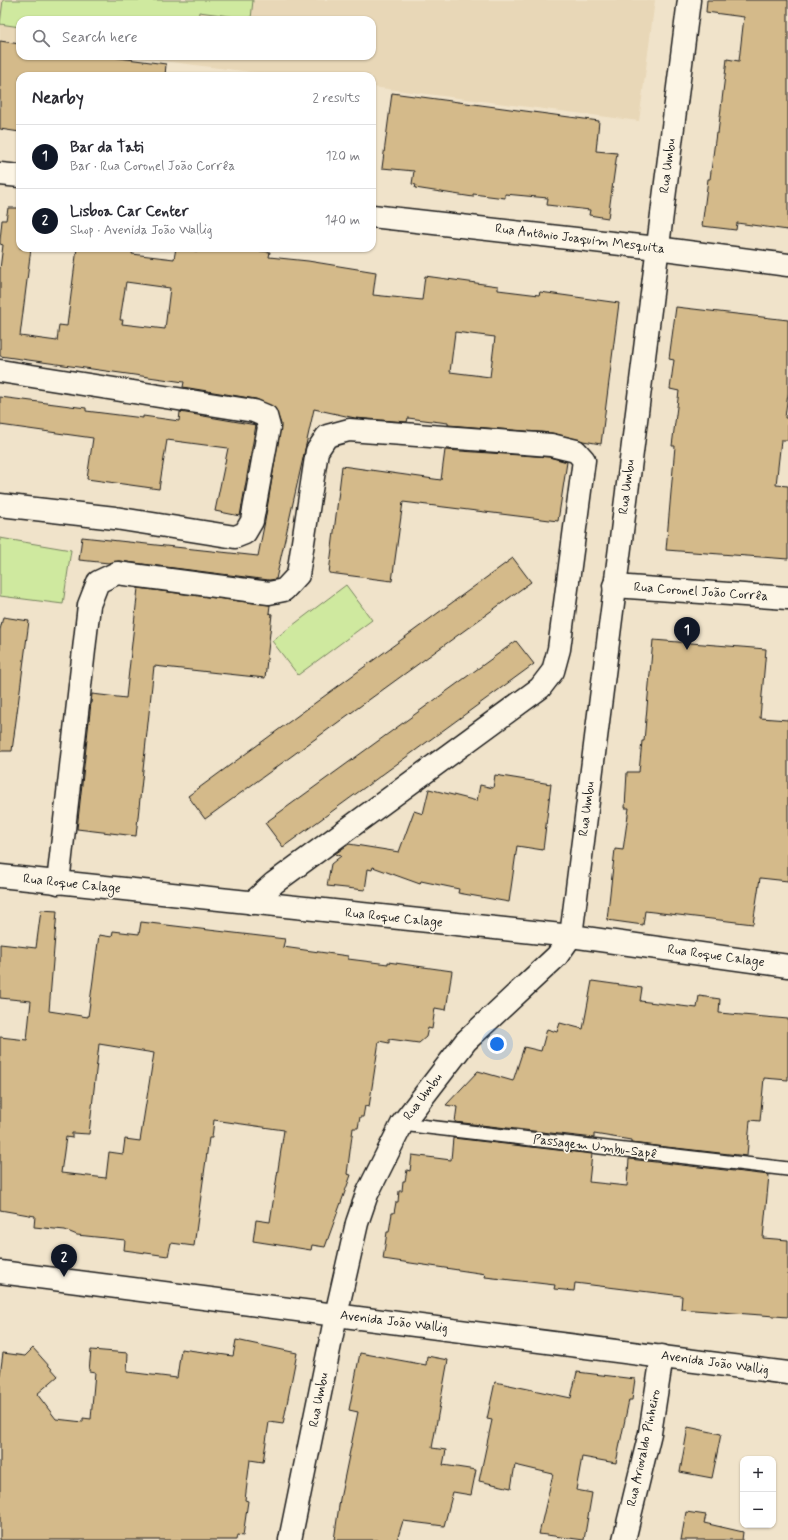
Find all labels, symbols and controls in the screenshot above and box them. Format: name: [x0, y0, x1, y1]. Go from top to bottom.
search box: [16, 16, 376, 60]
icon: search: [30, 27, 52, 49]
text: Search here: [62, 28, 138, 48]
text: Nearby: [32, 87, 84, 109]
text: 2 results: [313, 90, 360, 107]
street label: Rua Umbu: [656, 137, 680, 194]
text: Bar da Tati: [70, 138, 143, 158]
text: 1: [42, 148, 48, 165]
text: 120 m: [326, 148, 360, 165]
text: Bar · Rua Coronel João Corrêa: [70, 158, 235, 175]
text: Lisboa Car Center: [70, 202, 189, 222]
text: 2: [42, 212, 48, 229]
text: 140 m: [325, 212, 360, 229]
street label: Rua Antônio Joaquim Mesquita: [494, 220, 666, 258]
text: Shop · Avenida João Wallig: [70, 222, 212, 239]
street label: Rua Umbu: [615, 458, 639, 515]
street label: Rua Coronel João Corrêa: [633, 579, 769, 605]
pin: 1: [674, 617, 700, 650]
street label: Rua Umbu: [575, 780, 599, 837]
street label: Rua Roque Calage: [22, 870, 122, 899]
street label: Rua Roque Calage: [344, 904, 444, 933]
street label: Rua Roque Calage: [666, 941, 766, 972]
your location: [487, 1034, 507, 1054]
street label: Rua Umbu: [400, 1070, 446, 1124]
street label: Passagem Umbu-Sapê: [532, 1131, 658, 1163]
pin: 2: [51, 1244, 77, 1277]
street label: Avenida João Wallig: [339, 1307, 449, 1337]
street label: Avenida João Wallig: [660, 1347, 770, 1379]
street label: Rua Umbu: [305, 1371, 333, 1429]
street label: Rua Ariovaldo Pinheiro: [623, 1388, 665, 1508]
map controls: [740, 1456, 776, 1528]
button: +: [740, 1456, 776, 1492]
button: −: [740, 1492, 776, 1528]

